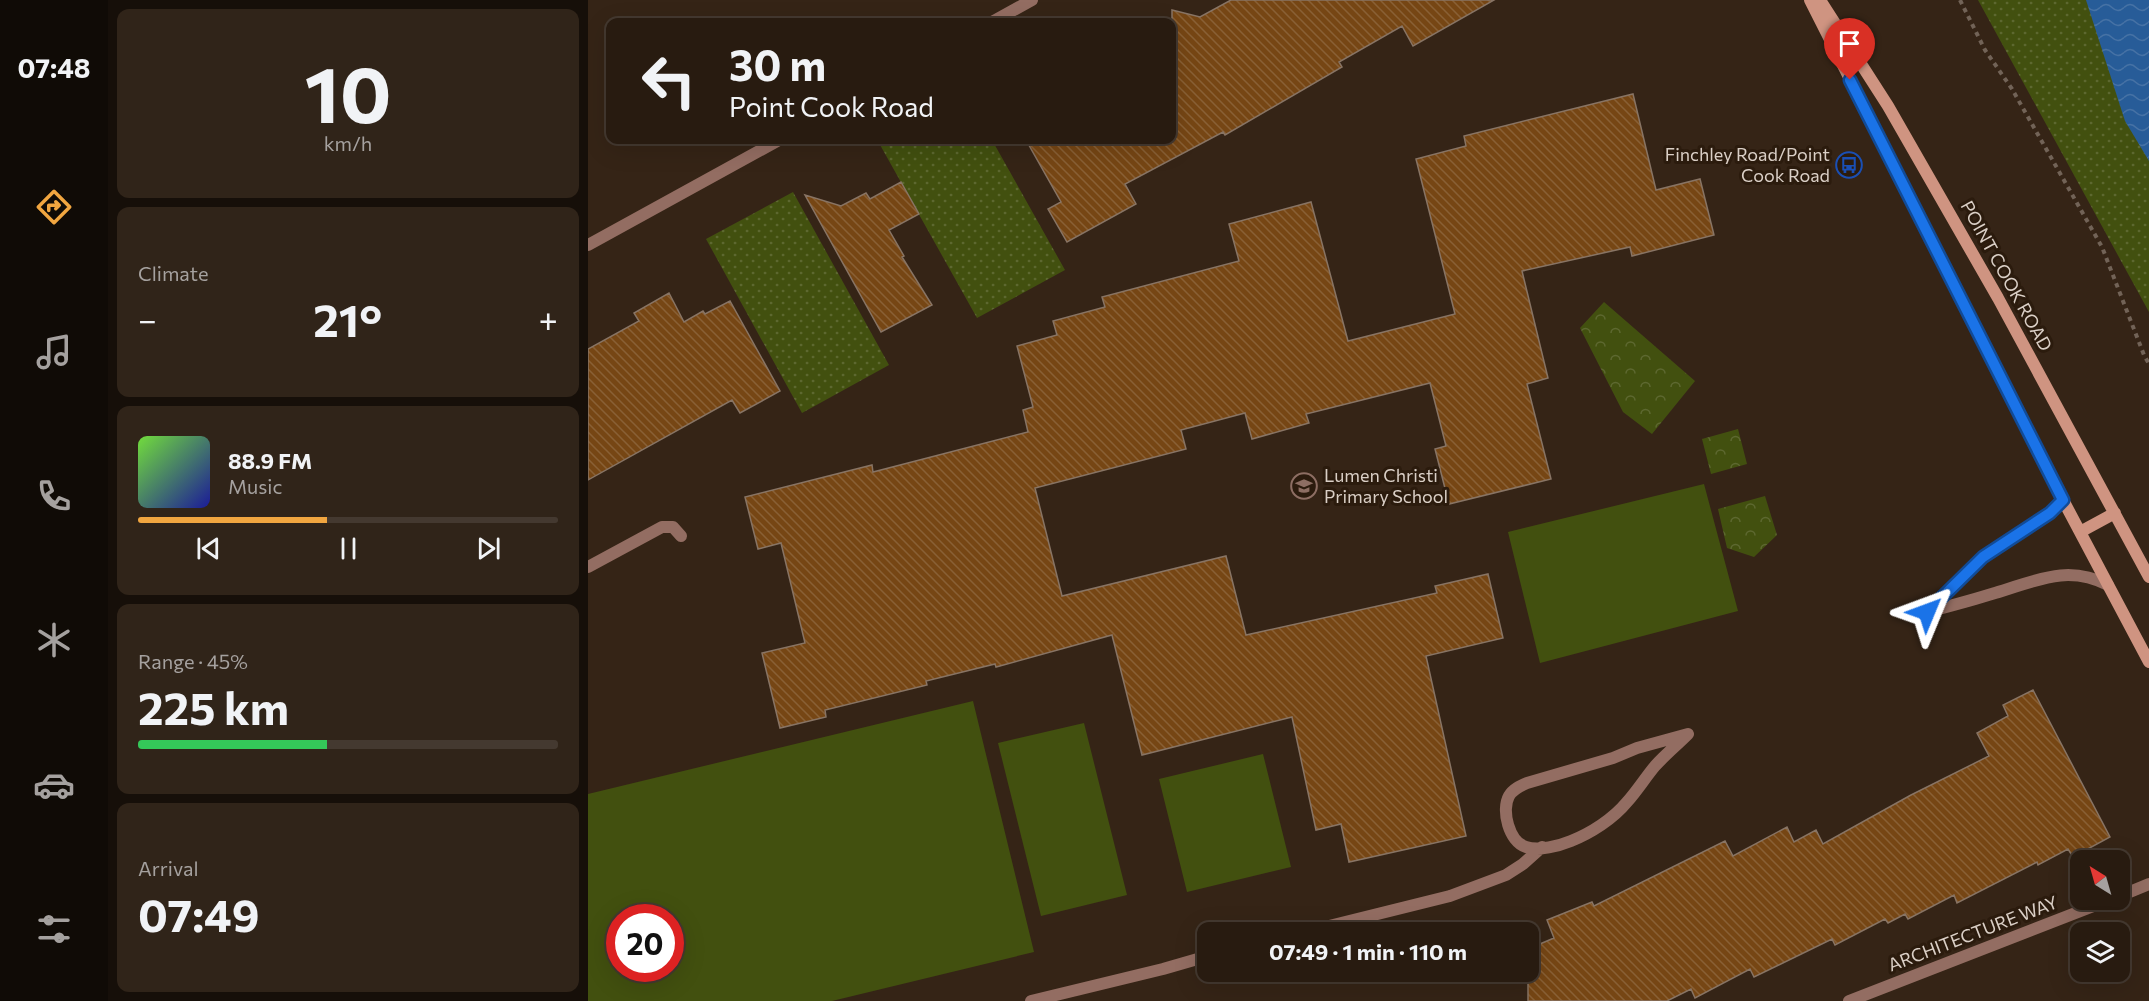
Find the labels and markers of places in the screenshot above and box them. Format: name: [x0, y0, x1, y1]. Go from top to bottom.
pin: [1824, 18, 1875, 80]
place label: Finchley Road/Point Cook Road: [1665, 143, 1830, 186]
bus stop icon: Finchley Road/Point Cook Road: [1834, 150, 1864, 180]
place label: Lumen Christi Primary School: [1324, 464, 1448, 507]
school or university icon: Lumen Christi Primary School: [1289, 471, 1319, 501]

